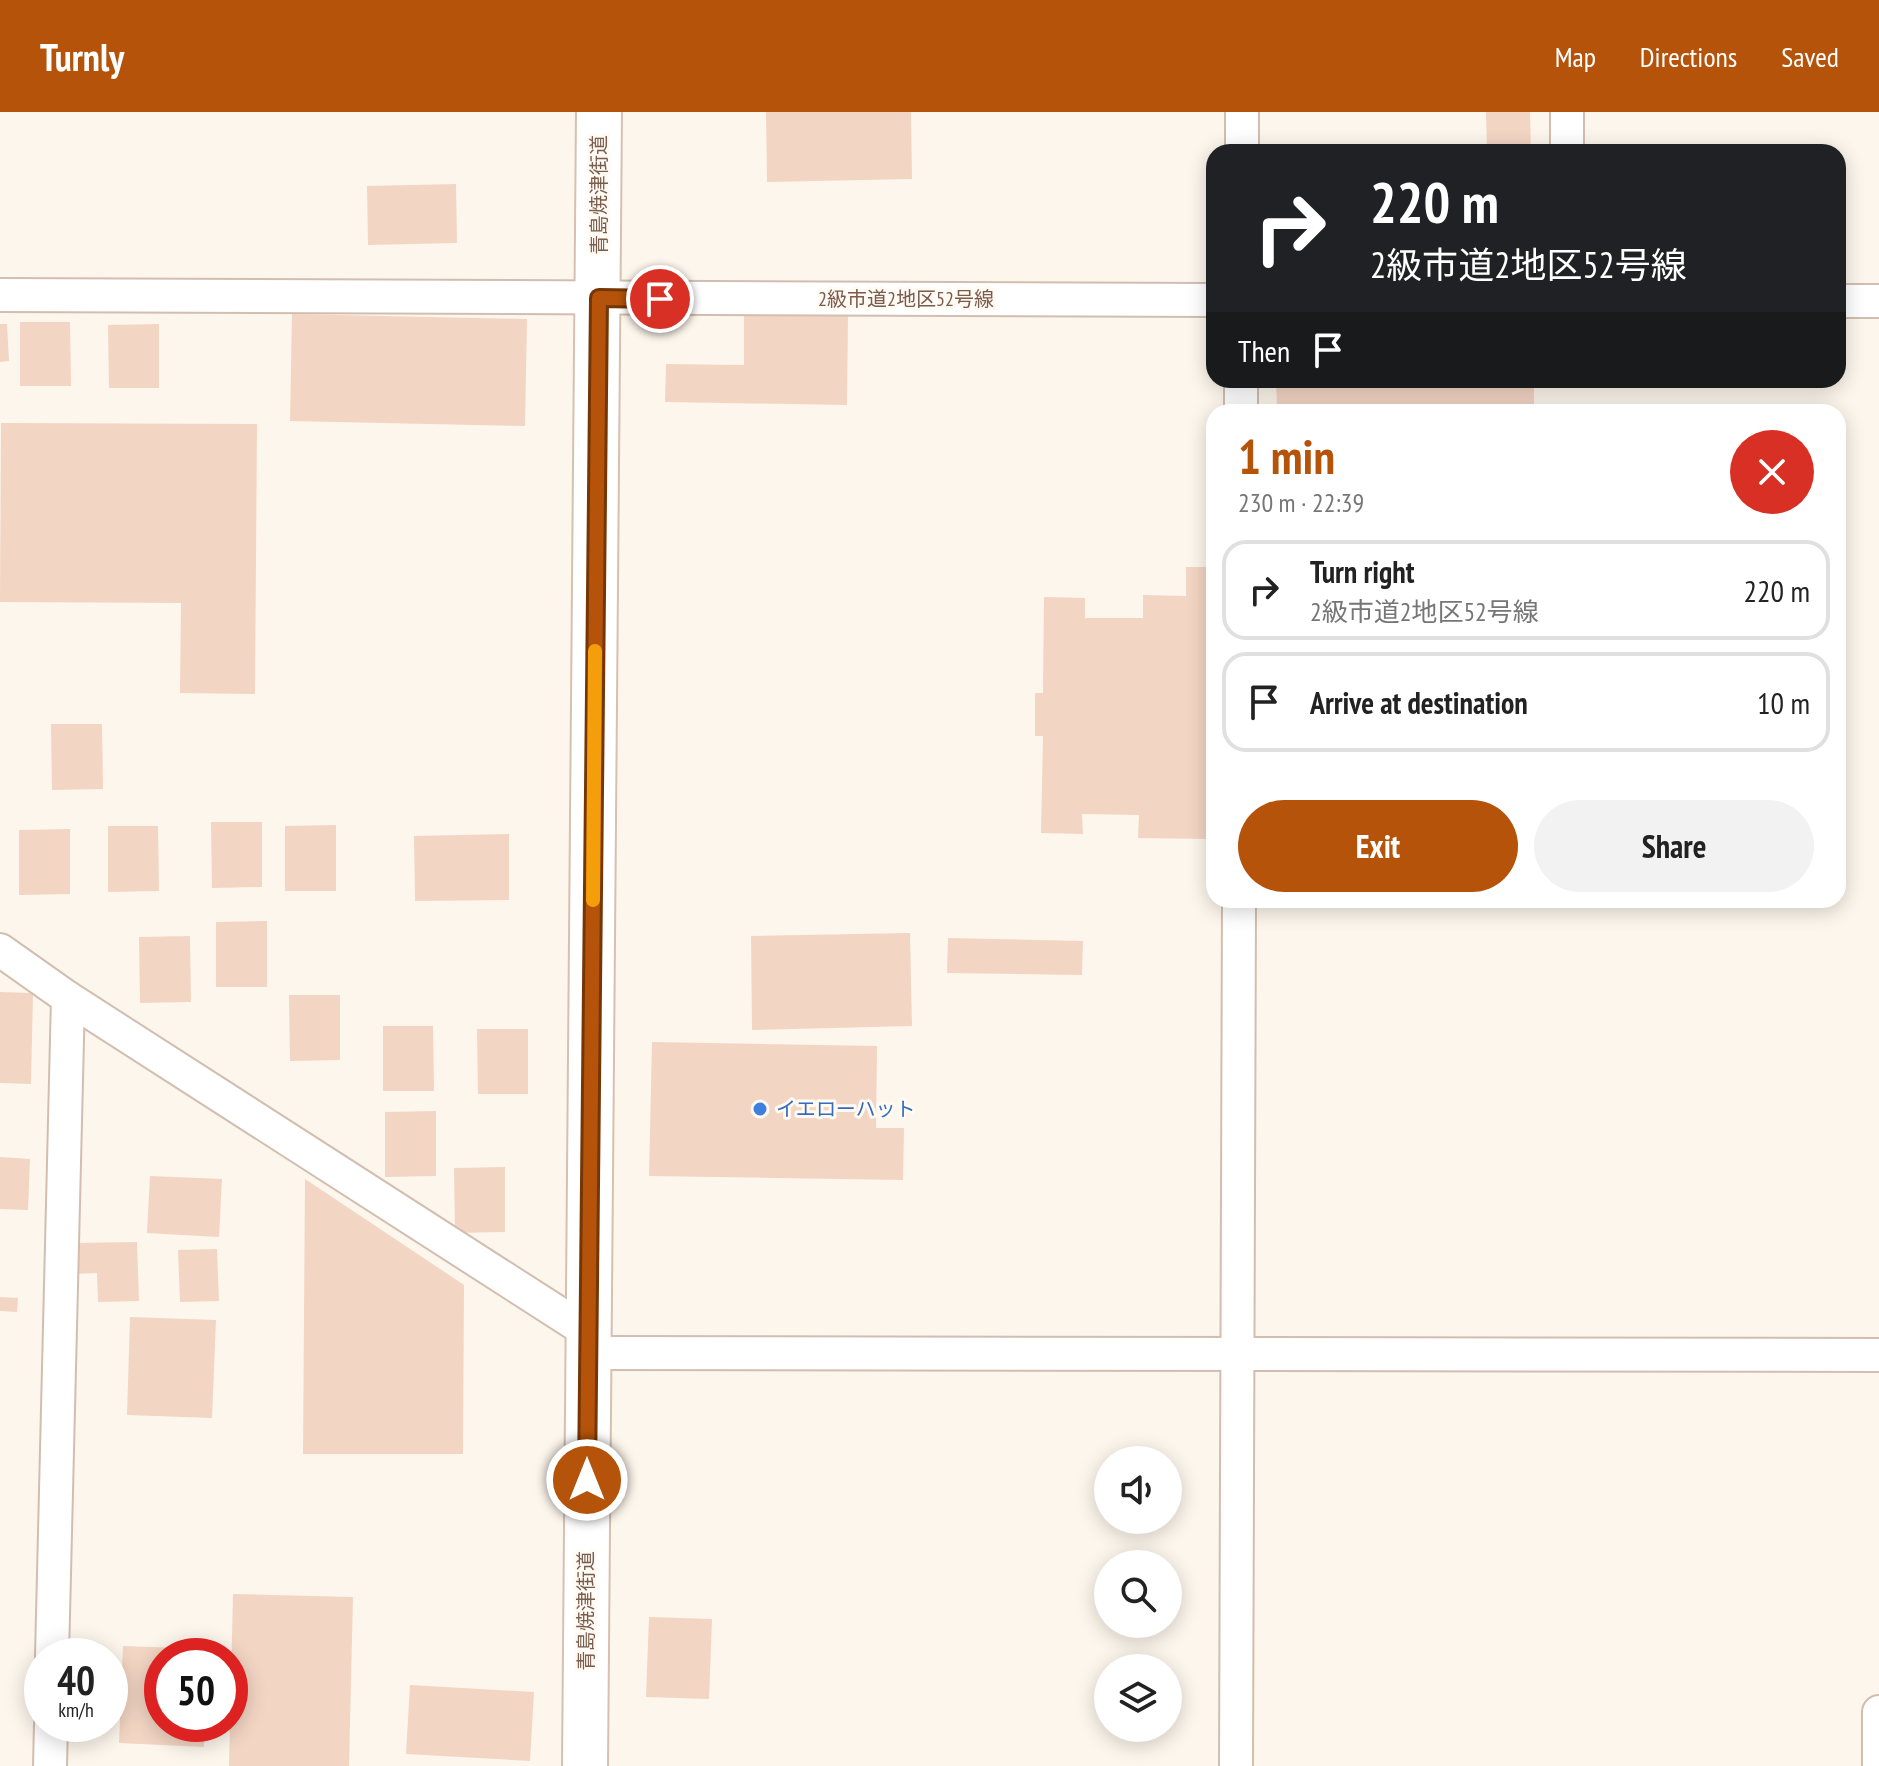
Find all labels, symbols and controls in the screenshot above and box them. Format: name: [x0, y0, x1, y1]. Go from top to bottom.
text: Turnly: [40, 32, 124, 81]
text: Map: [1555, 38, 1596, 75]
text: Directions: [1640, 38, 1737, 75]
text: Saved: [1781, 38, 1839, 75]
street label: 青島焼津街道: [586, 135, 612, 255]
text: 220 m: [1370, 166, 1499, 238]
icon: right: [1238, 176, 1342, 280]
text: 2級市道2地区52号線: [1370, 241, 1687, 288]
pin: [626, 265, 694, 333]
icon: arrive: [638, 277, 682, 321]
street label: 2級市道2地区52号線: [818, 286, 994, 312]
icon: arrive: [1306, 328, 1350, 372]
text: Then: [1238, 331, 1290, 370]
text: 1 min: [1238, 425, 1335, 487]
button: close: [1730, 430, 1814, 514]
text: 230 m · 22:39: [1238, 486, 1364, 519]
text: Turn right: [1310, 552, 1414, 591]
icon: right: [1242, 568, 1286, 612]
text: 220 m: [1744, 571, 1810, 610]
text: 2級市道2地区52号線: [1310, 595, 1539, 628]
icon: arrive: [1242, 680, 1286, 724]
text: Arrive at destination: [1310, 683, 1528, 722]
text: 10 m: [1757, 683, 1810, 722]
button: Exit: [1238, 800, 1518, 892]
button: Share: [1534, 800, 1814, 892]
place label: イエローハット: [776, 1096, 915, 1122]
marker: イエローハット: [751, 1100, 769, 1118]
position arrow: [545, 1438, 629, 1522]
map controls: [1094, 1446, 1182, 1742]
button: sound: [1094, 1446, 1182, 1534]
button: search: [1094, 1550, 1182, 1638]
street label: 青島焼津街道: [573, 1551, 599, 1671]
speed limit sign: 50: [144, 1638, 248, 1742]
text: 40: [57, 1654, 95, 1706]
button: layers: [1094, 1654, 1182, 1742]
text: km/h: [58, 1697, 94, 1723]

